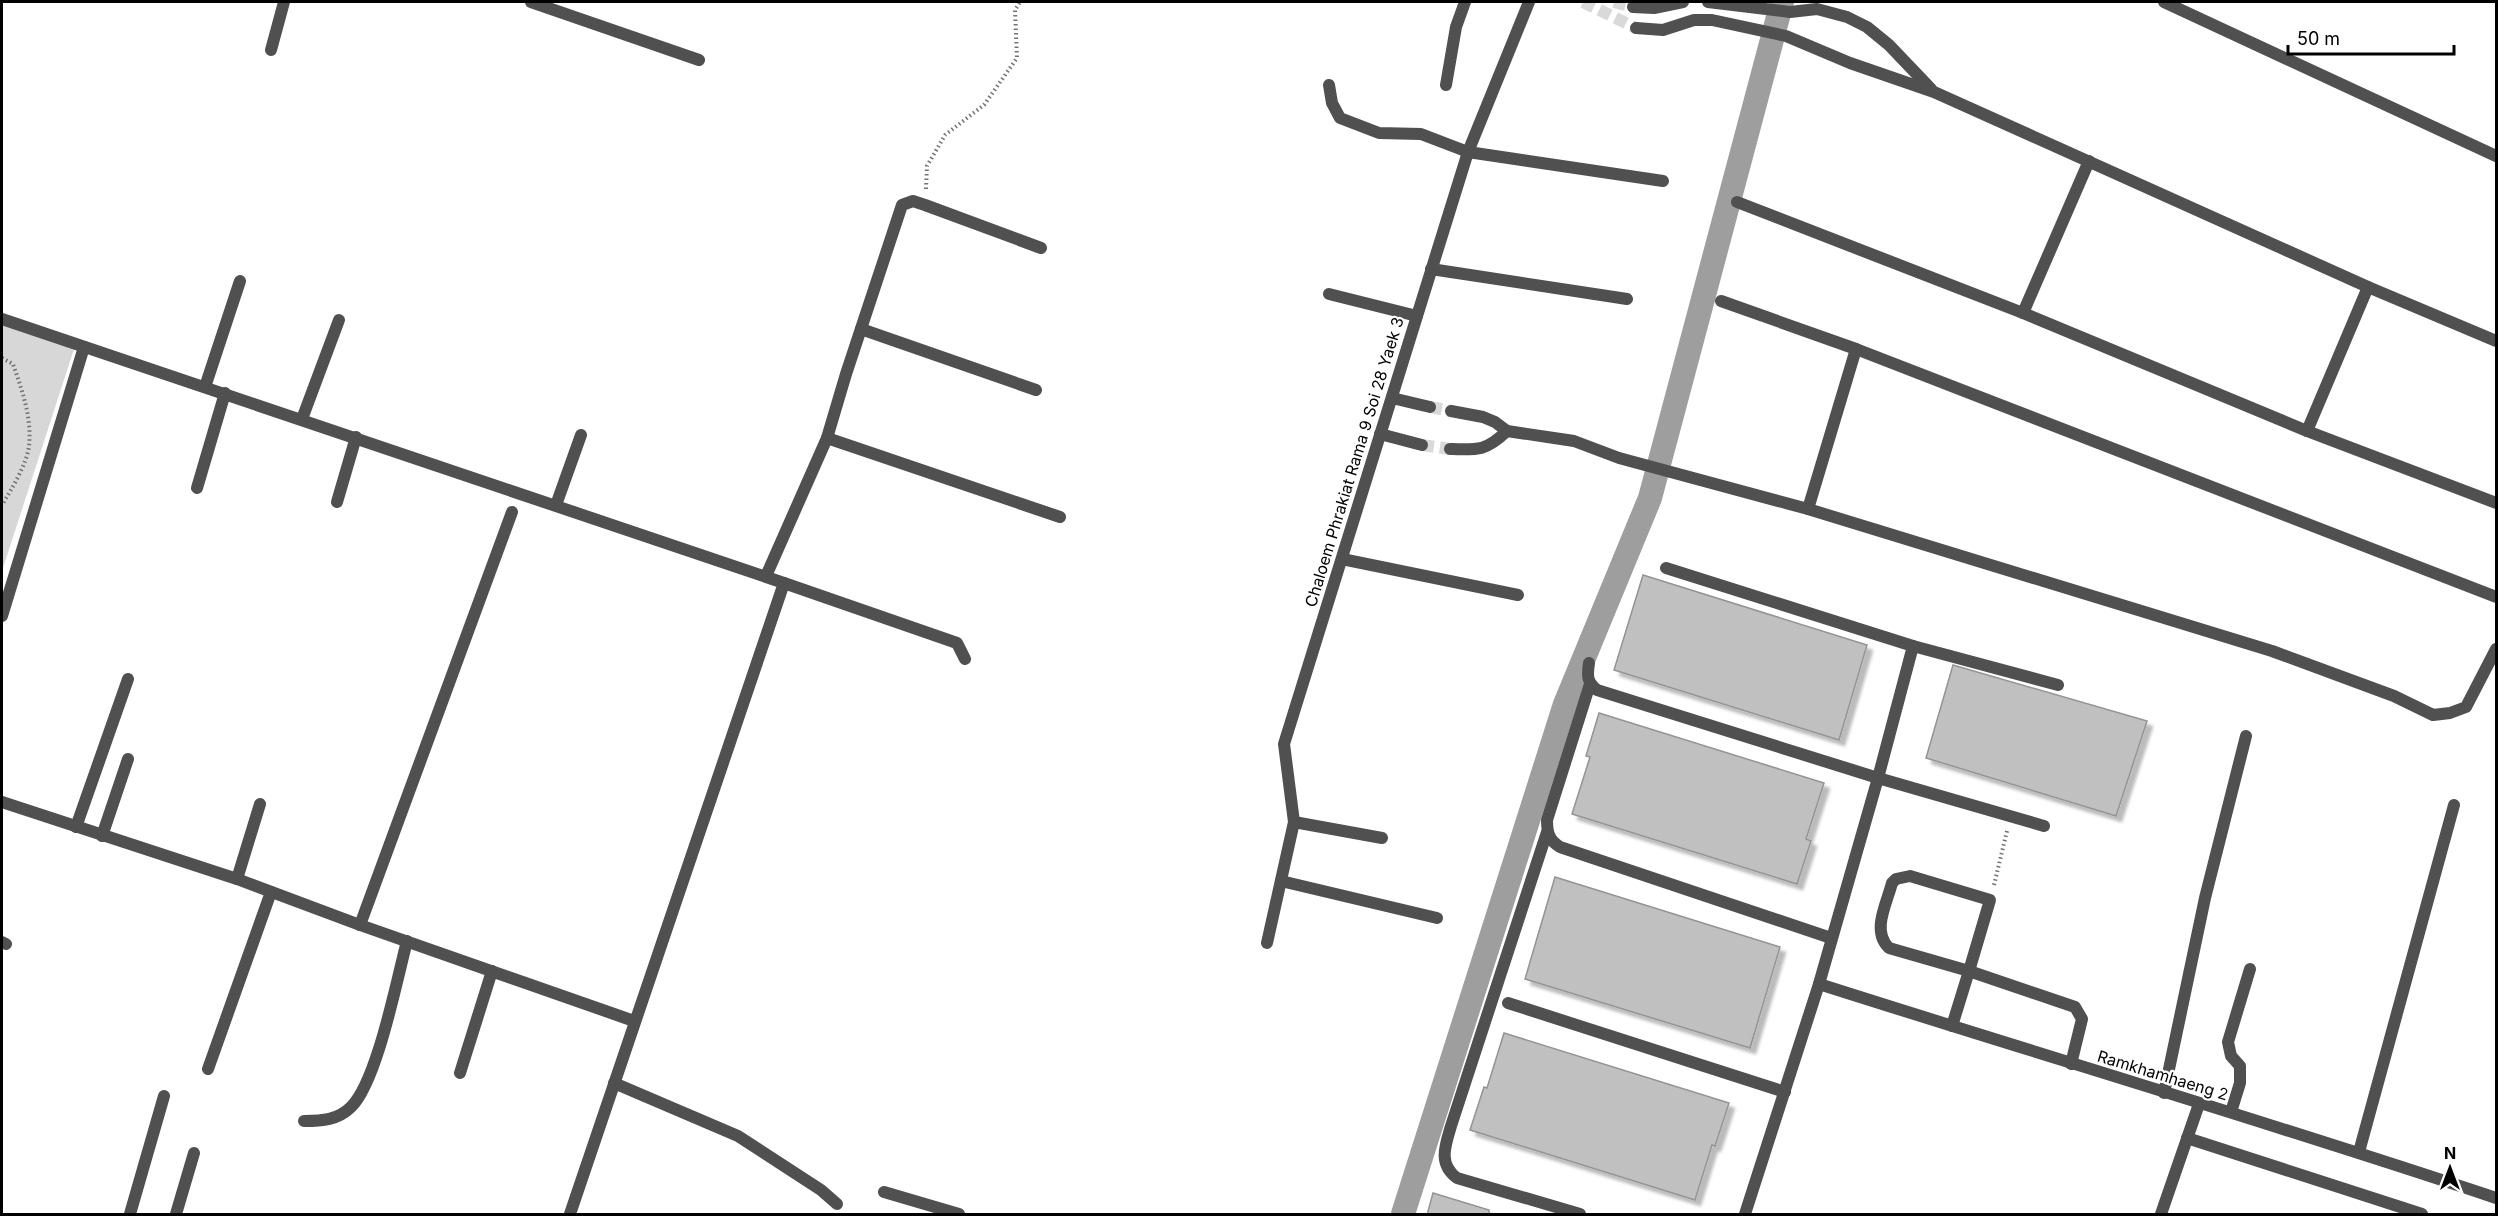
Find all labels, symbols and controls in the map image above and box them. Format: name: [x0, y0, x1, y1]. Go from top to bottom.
scale bar: [2288, 18, 2454, 56]
text: 50 m: [2297, 28, 2340, 49]
street label: Chaloem Phrakiat Rama 9 Soi 28 Yaek 3: [1300, 315, 1408, 609]
street label: Ramkhamhaeng 2: [2095, 1046, 2231, 1104]
north arrow: [2420, 1138, 2480, 1198]
text: N: [2444, 1143, 2456, 1163]

